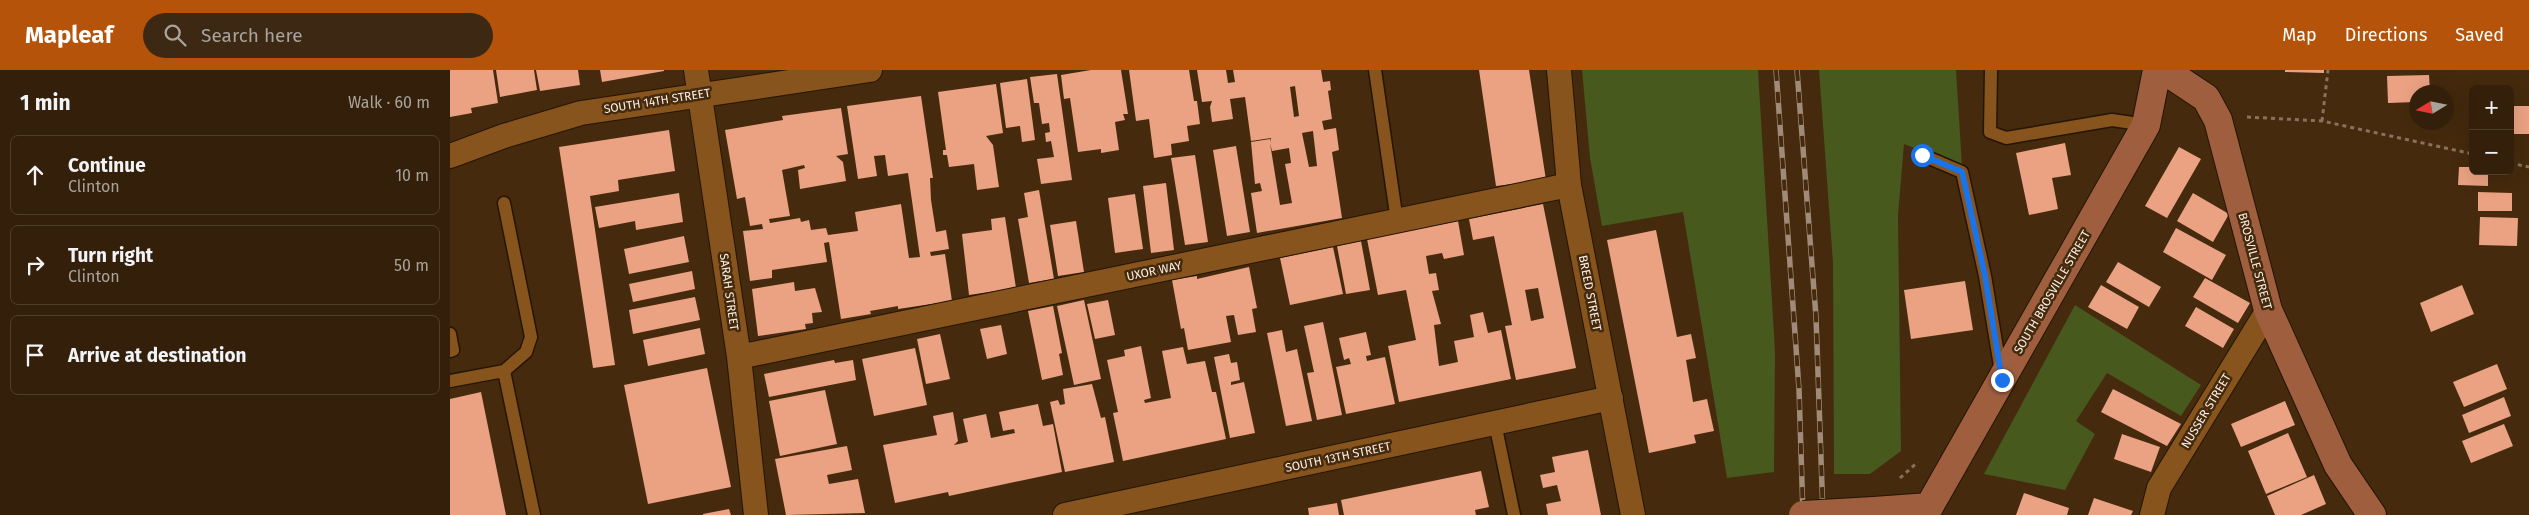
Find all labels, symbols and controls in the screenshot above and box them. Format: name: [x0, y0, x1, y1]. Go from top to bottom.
search box: [143, 13, 493, 58]
text: Mapleaf: [25, 21, 113, 49]
icon: search: [161, 21, 189, 49]
text: Search here: [201, 24, 303, 47]
text: Map: [2282, 24, 2317, 46]
text: Directions: [2345, 24, 2427, 46]
text: Saved: [2455, 24, 2504, 46]
north arrow: [2409, 85, 2454, 130]
map controls: [2469, 85, 2514, 175]
button: +: [2469, 85, 2514, 130]
street label: SOUTH 14TH STREET: [603, 86, 712, 116]
text: 1 min: [20, 90, 71, 116]
text: Walk · 60 m: [348, 93, 430, 112]
button: −: [2469, 130, 2514, 175]
route start: [1911, 144, 1934, 167]
text: Continue: [68, 154, 146, 177]
icon: ahead: [21, 161, 49, 189]
text: 10 m: [395, 166, 429, 185]
text: Clinton: [68, 177, 120, 196]
street label: BROSVILLE STREET: [2235, 211, 2275, 312]
street label: SOUTH BROSVILLE STREET: [2011, 227, 2093, 356]
text: Turn right: [68, 244, 153, 267]
icon: right: [21, 251, 49, 279]
street label: SARAH STREET: [717, 253, 741, 332]
street label: BREED STREET: [1576, 254, 1604, 333]
text: 50 m: [394, 256, 429, 275]
street label: UXOR WAY: [1125, 258, 1183, 284]
text: Clinton: [68, 267, 120, 286]
icon: arrive: [21, 341, 49, 369]
text: Arrive at destination: [68, 344, 247, 367]
route end: [1991, 369, 2014, 392]
street label: NUSSER STREET: [2178, 370, 2234, 451]
street label: SOUTH 13TH STREET: [1284, 439, 1393, 475]

